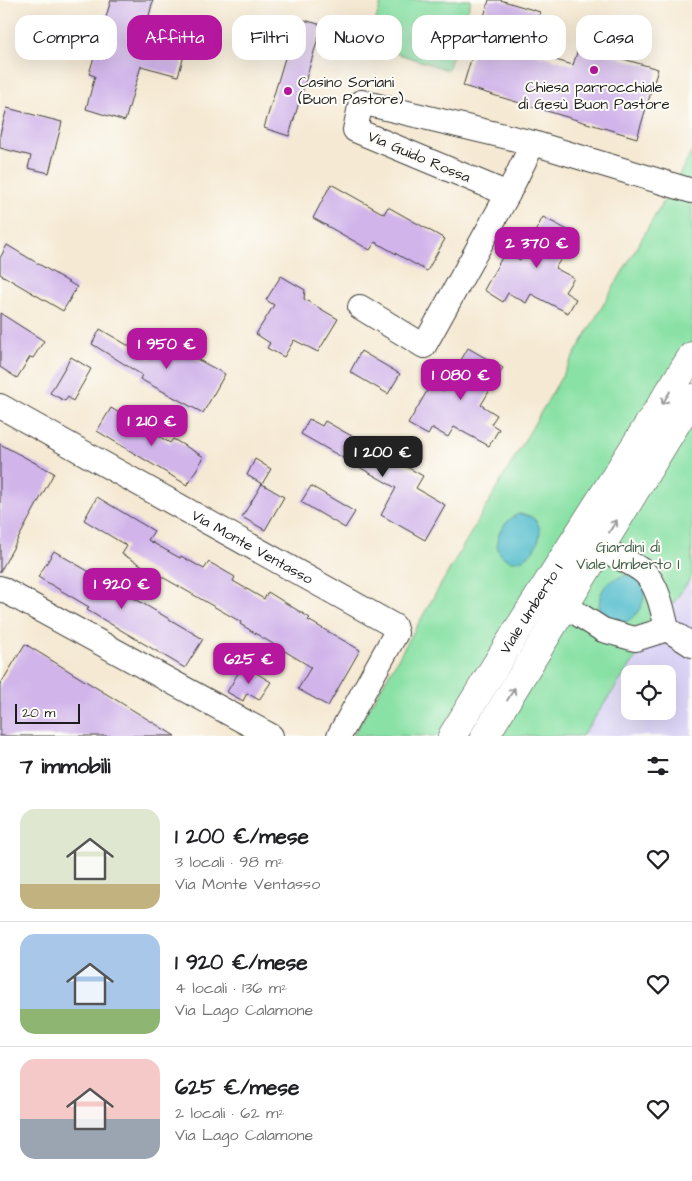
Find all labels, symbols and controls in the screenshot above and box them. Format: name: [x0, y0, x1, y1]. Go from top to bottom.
chip: Compra: [15, 15, 117, 60]
chip: Affitta: [127, 15, 222, 60]
chip: Filtri: [232, 15, 306, 60]
chip: Nuovo: [316, 15, 402, 60]
chip: Appartamento: [412, 15, 566, 60]
chip: Casa: [576, 15, 652, 60]
marker: Chiesa parrocchiale di Gesù Buon Pastore: [588, 64, 600, 76]
place label: Casino Soriani (Buon Pastore): [298, 72, 404, 110]
place label: Chiesa parrocchiale di Gesù Buon Pastore: [518, 77, 670, 115]
marker: Casino Soriani (Buon Pastore): [282, 85, 294, 97]
street label: Via Guido Rossa: [364, 126, 474, 188]
pin: 2 370 €: [491, 226, 583, 269]
text: 2 370 €: [506, 232, 568, 254]
pin: 1 950 €: [121, 328, 213, 370]
text: 1 950 €: [138, 333, 196, 355]
pin: 1 080 €: [415, 358, 507, 401]
text: 1 080 €: [432, 364, 490, 386]
one-way arrow: [661, 390, 671, 404]
pin: 1 210 €: [106, 404, 198, 447]
text: 1 210 €: [128, 410, 176, 432]
pin: 1 200 €: [337, 436, 429, 478]
text: 1 200 €: [355, 441, 411, 463]
street label: Via Monte Ventasso: [188, 505, 317, 590]
one-way arrow: [609, 519, 619, 533]
park label: Giardini di Viale Umberto I: [576, 537, 680, 575]
street label: Viale Umberto I: [495, 559, 568, 658]
pin: 1 920 €: [76, 568, 168, 610]
text: 1 920 €: [94, 573, 150, 595]
pin: 625 €: [214, 642, 284, 685]
text: 625 €: [224, 648, 274, 670]
map controls: [621, 665, 676, 720]
button: locate: [621, 665, 676, 720]
one-way arrow: [506, 688, 516, 702]
scale bar: [15, 701, 80, 724]
text: 20 m: [22, 703, 55, 723]
text: 7 immobili: [20, 752, 110, 781]
icon: filters: [644, 752, 672, 780]
text: 1 200 €/mese: [175, 822, 309, 851]
icon: home: [60, 829, 120, 889]
icon: heart: [644, 845, 672, 873]
text: 3 locali · 98 m²: [175, 851, 284, 873]
text: Via Monte Ventasso: [175, 873, 320, 895]
text: 1 920 €/mese: [175, 948, 308, 977]
icon: home: [60, 954, 120, 1014]
icon: heart: [644, 970, 672, 998]
text: 4 locali · 136 m²: [175, 977, 287, 999]
text: Via Lago Calamone: [175, 999, 313, 1021]
text: 625 €/mese: [175, 1073, 299, 1102]
icon: home: [60, 1079, 120, 1139]
icon: heart: [644, 1095, 672, 1123]
text: 2 locali · 62 m²: [175, 1102, 284, 1124]
text: Via Lago Calamone: [175, 1124, 313, 1146]

